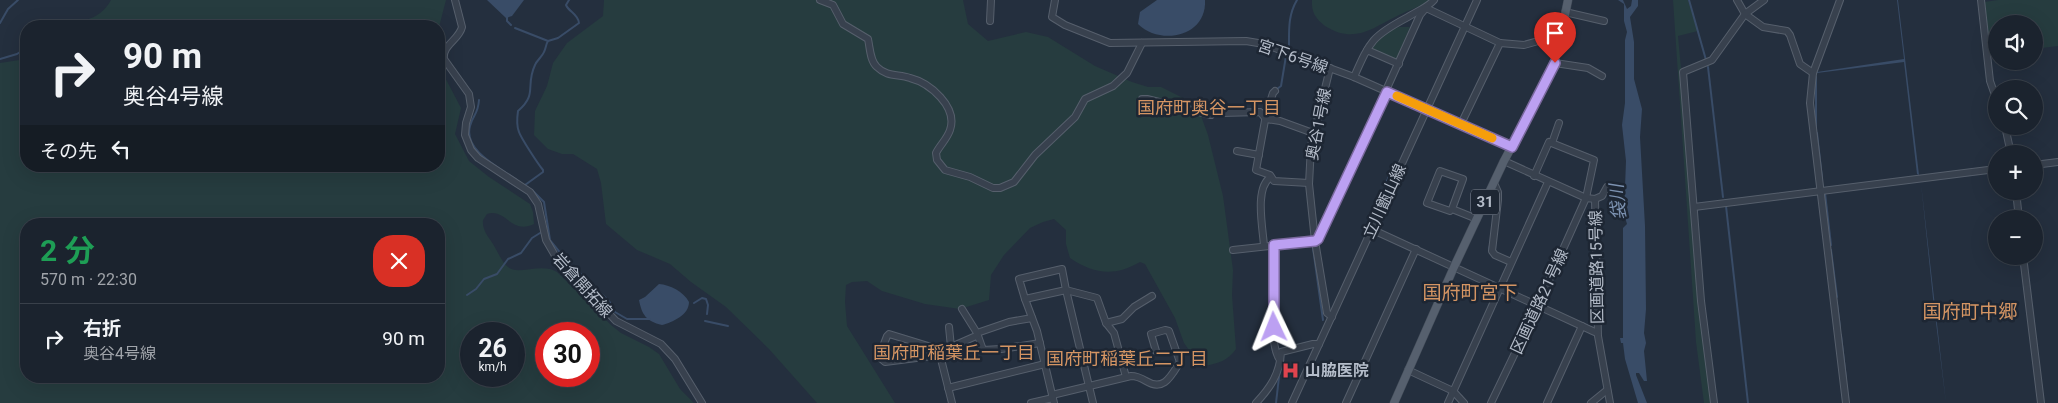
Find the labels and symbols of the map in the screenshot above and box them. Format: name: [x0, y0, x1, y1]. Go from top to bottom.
pin: [1534, 12, 1576, 63]
street label: 宮下6号線: [1255, 36, 1330, 77]
street label: 奥谷1号線: [1302, 86, 1335, 162]
district label: 国府町奥谷一丁目: [1137, 97, 1281, 118]
street label: 立川甑山線: [1359, 161, 1410, 241]
water label: 袋川: [1605, 181, 1630, 221]
road number: 31: [1471, 190, 1499, 214]
street label: 区画道路15号線: [1586, 210, 1607, 324]
street label: 区画道路21号線: [1507, 246, 1572, 357]
street label: 岩倉開拓線: [549, 249, 616, 321]
district label: 国府町宮下: [1422, 281, 1518, 304]
position arrow: [1247, 300, 1299, 352]
district label: 国府町中郷: [1922, 300, 2018, 323]
speed limit sign: 30: [535, 322, 600, 387]
district label: 国府町稲葉丘一丁目: [873, 342, 1035, 363]
district label: 国府町稲葉丘二丁目: [1046, 348, 1208, 369]
hospital icon: 山脇医院: [1281, 360, 1301, 380]
place label: 山脇医院: [1305, 361, 1369, 380]

